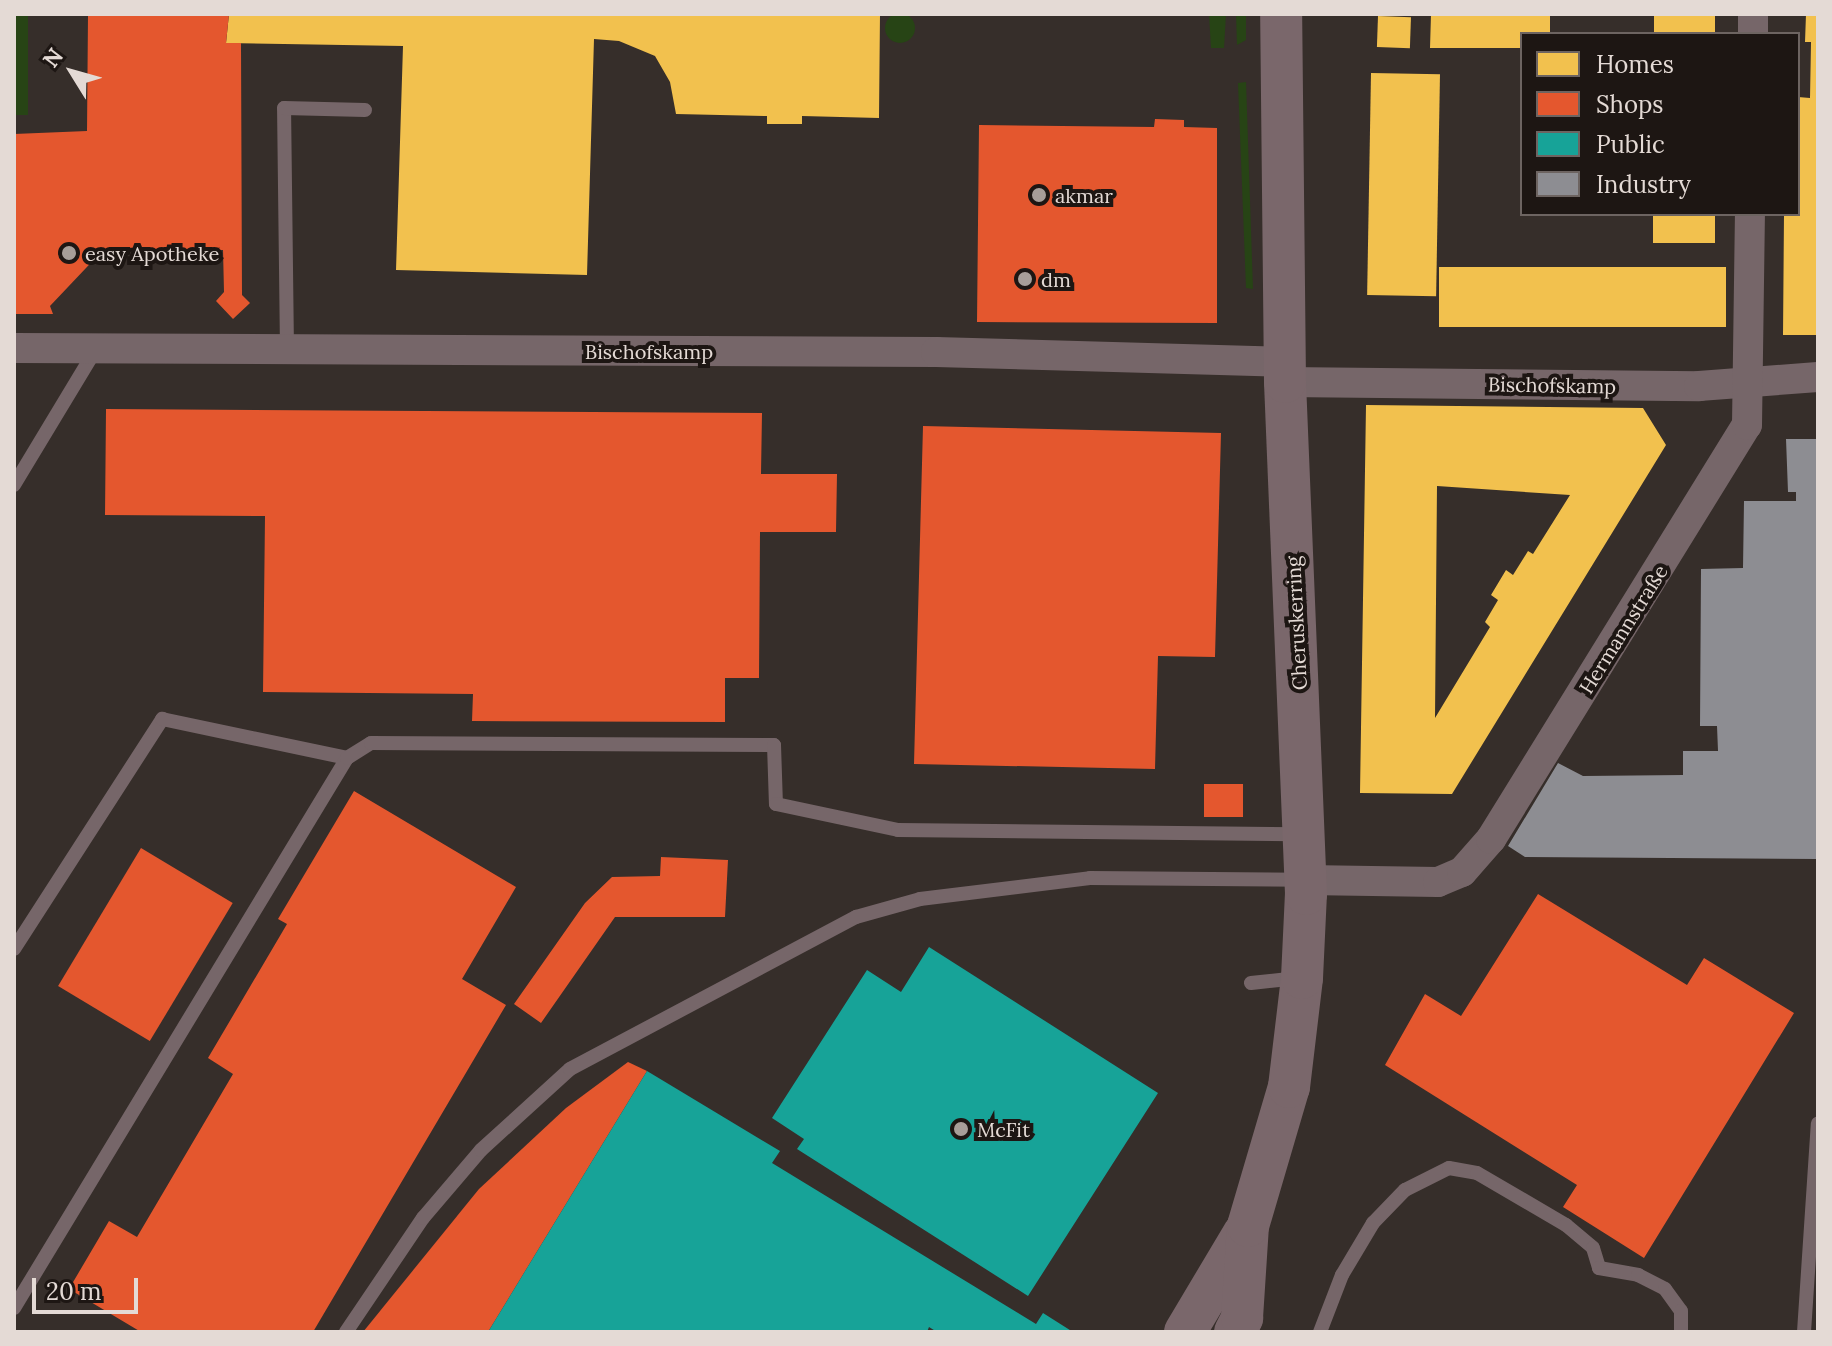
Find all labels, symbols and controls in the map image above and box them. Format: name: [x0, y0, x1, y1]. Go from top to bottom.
north arrow: [32, 32, 112, 112]
legend: [1520, 32, 1800, 216]
text: N: [37, 42, 69, 73]
text: Homes: [1596, 49, 1674, 80]
text: Shops: [1596, 89, 1663, 120]
text: Public: [1596, 129, 1665, 160]
text: Industry: [1596, 169, 1691, 200]
place label: akmar: [1055, 183, 1113, 207]
marker: akmar: [1030, 186, 1048, 204]
place label: easy Apotheke: [85, 241, 219, 265]
marker: easy Apotheke: [60, 244, 78, 262]
place label: dm: [1041, 267, 1071, 291]
marker: dm: [1016, 270, 1034, 288]
street label: Bischofskamp: [585, 339, 713, 363]
street label: Bischofskamp: [1488, 372, 1616, 398]
street label: Cheruskerring: [1281, 555, 1311, 691]
street label: Hermannstraße: [1574, 560, 1672, 698]
place label: McFit: [977, 1117, 1030, 1141]
marker: McFit: [952, 1120, 970, 1138]
scale bar: [36, 1262, 142, 1312]
text: 20 m: [46, 1276, 102, 1307]

